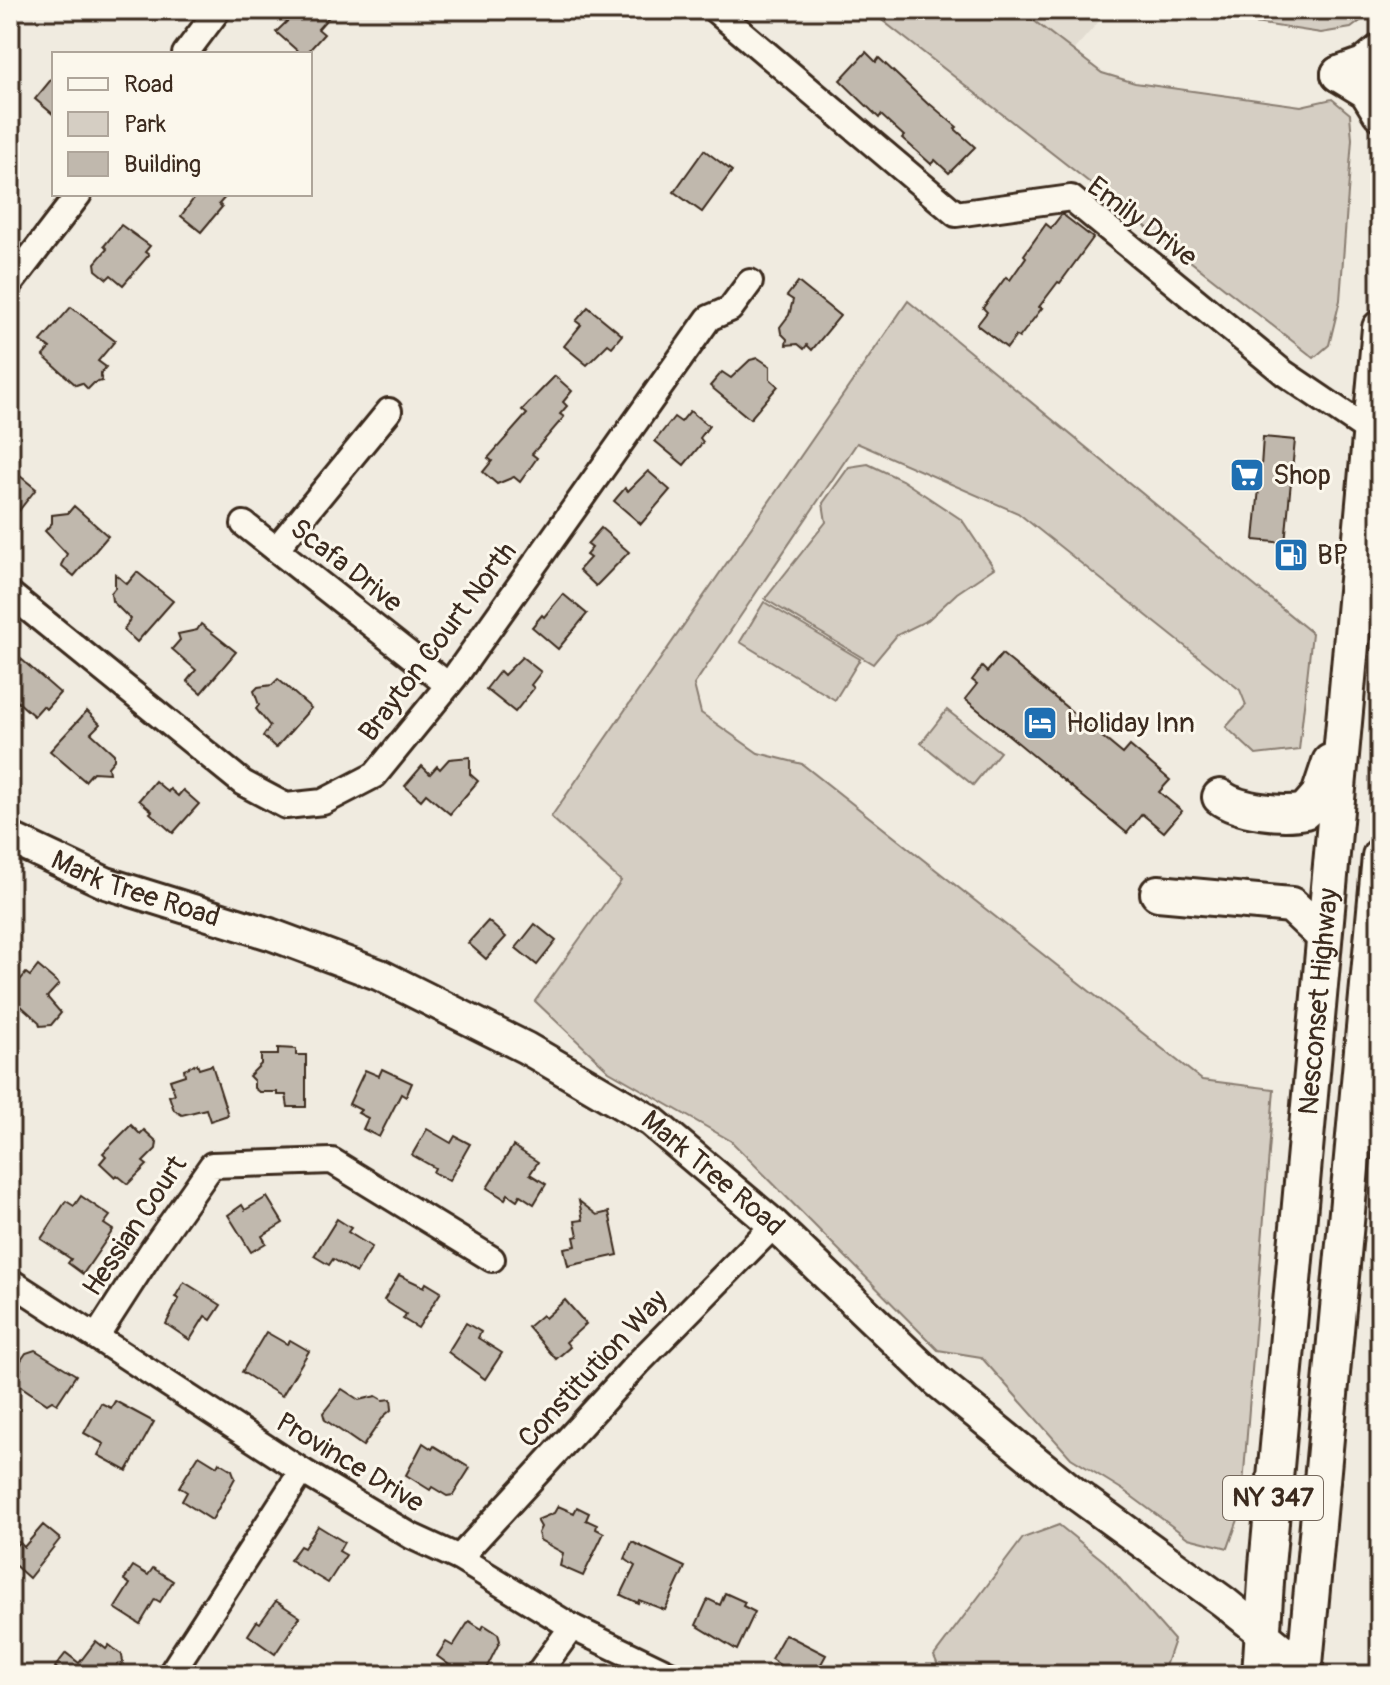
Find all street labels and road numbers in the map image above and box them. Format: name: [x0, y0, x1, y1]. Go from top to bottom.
street label: Emily Drive: [1080, 169, 1204, 275]
street label: Scafa Drive: [283, 511, 409, 621]
street label: Brayton Court North: [352, 535, 524, 749]
street label: Mark Tree Road: [46, 842, 224, 935]
street label: Nesconset Highway: [1291, 887, 1346, 1116]
street label: Mark Tree Road: [634, 1103, 792, 1243]
street label: Hessian Court: [75, 1148, 195, 1303]
street label: Constitution Way: [511, 1283, 675, 1455]
street label: Province Drive: [270, 1405, 430, 1521]
road number: NY 347: [1223, 1476, 1323, 1520]

